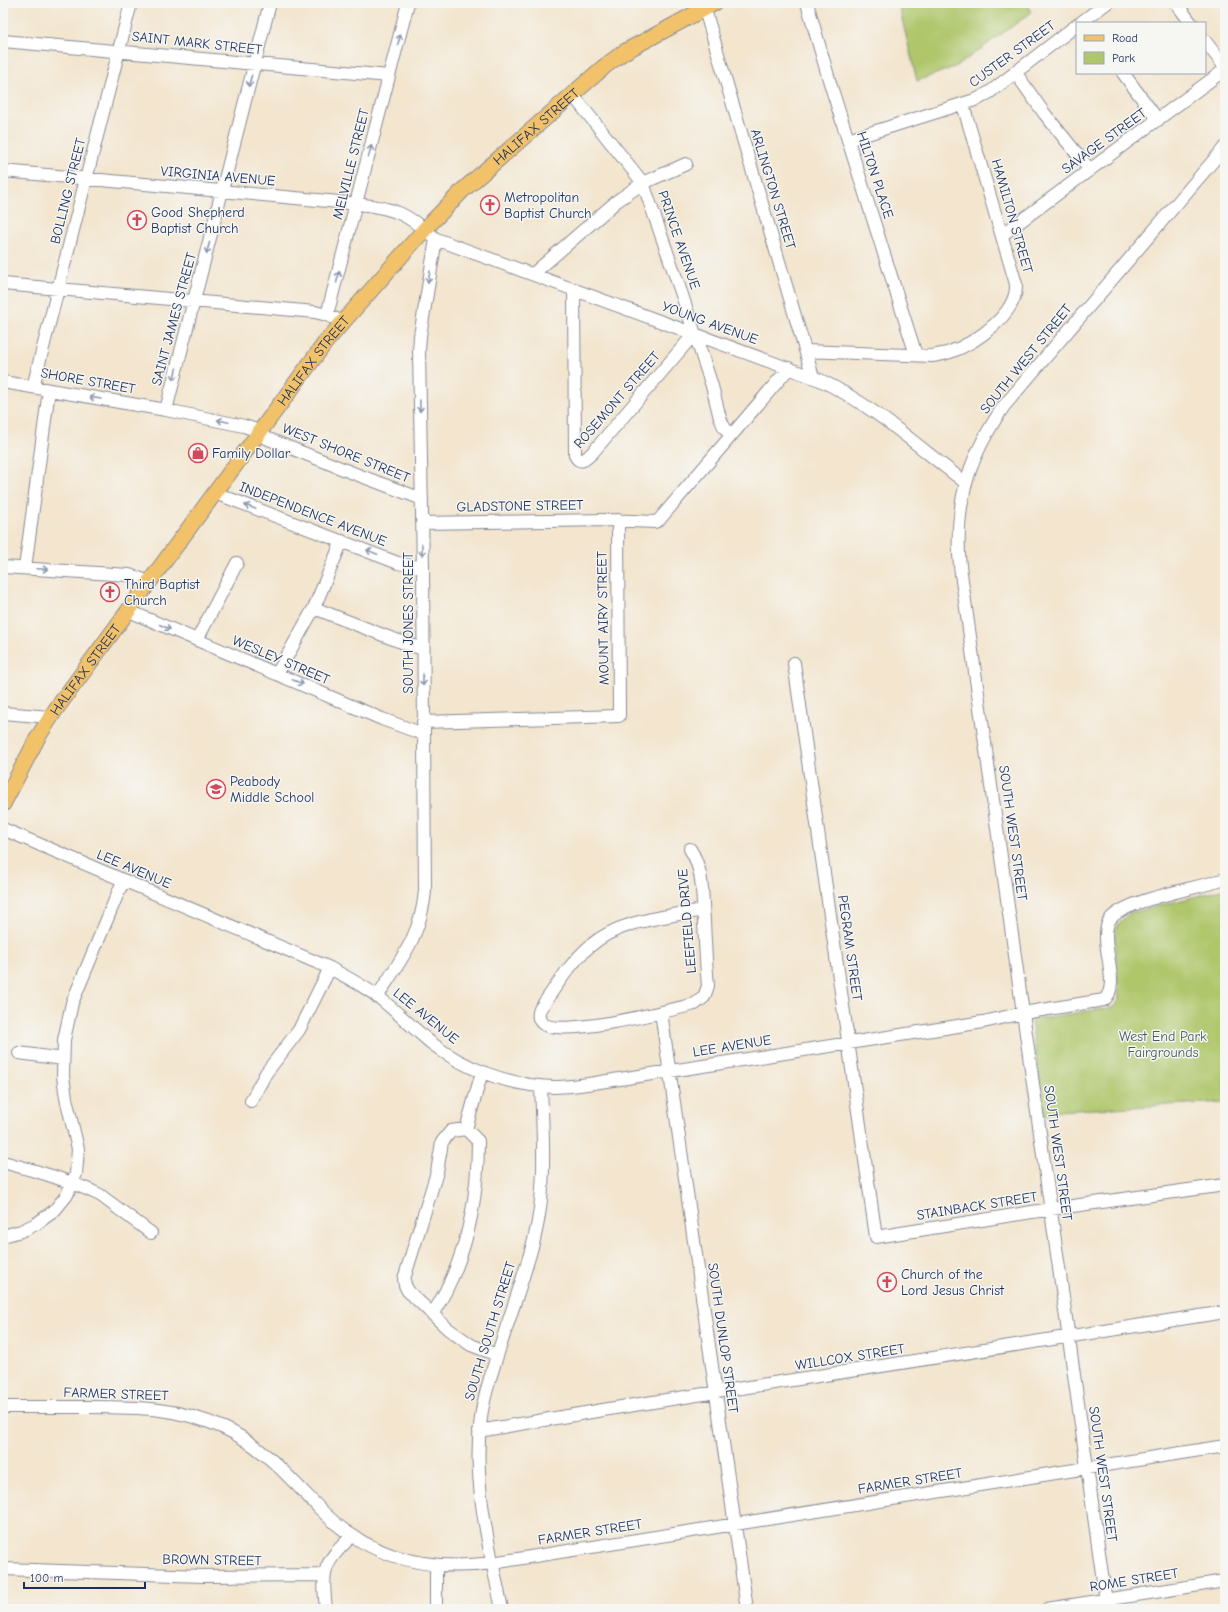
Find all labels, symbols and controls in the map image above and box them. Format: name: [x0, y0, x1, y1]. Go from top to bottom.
street label: CUSTER STREET: [966, 17, 1059, 91]
legend: [1076, 22, 1206, 74]
street label: SAINT MARK STREET: [131, 28, 264, 58]
text: Road: [1112, 31, 1138, 45]
one-way arrow: [395, 33, 403, 46]
text: Park: [1112, 51, 1135, 65]
one-way arrow: [245, 75, 253, 88]
street label: HALIFAX STREET: [489, 84, 583, 168]
street label: SAVAGE STREET: [1058, 104, 1150, 177]
street label: MELVILLE STREET: [329, 106, 373, 221]
street label: ARLINGTON STREET: [747, 127, 800, 252]
street label: HILTON PLACE: [853, 129, 897, 221]
street label: BOLLING STREET: [47, 136, 90, 246]
one-way arrow: [366, 145, 374, 158]
street label: HAMILTON STREET: [988, 157, 1037, 276]
street label: VIRGINIA AVENUE: [160, 163, 276, 189]
street label: PRINCE AVENUE: [654, 188, 704, 292]
place label: Metropolitan Baptist Church: [504, 189, 592, 222]
church icon: Metropolitan Baptist Church: [479, 194, 501, 216]
place label: Good Shepherd Baptist Church: [151, 204, 245, 237]
church icon: Good Shepherd Baptist Church: [126, 209, 148, 231]
one-way arrow: [204, 242, 211, 255]
street label: SAINT JAMES STREET: [148, 250, 200, 387]
one-way arrow: [425, 270, 433, 283]
one-way arrow: [334, 271, 342, 284]
street label: YOUNG AVENUE: [660, 298, 760, 348]
street label: SOUTH WEST STREET: [976, 300, 1076, 417]
street label: HALIFAX STREET: [273, 312, 354, 409]
street label: ROSEMONT STREET: [570, 347, 664, 452]
street label: SHORE STREET: [39, 364, 137, 398]
one-way arrow: [171, 367, 178, 380]
one-way arrow: [89, 394, 102, 402]
one-way arrow: [417, 399, 424, 412]
one-way arrow: [217, 417, 230, 425]
street label: WEST SHORE STREET: [280, 420, 413, 487]
shop icon: Family Dollar: [187, 442, 209, 464]
place label: Family Dollar: [212, 445, 291, 462]
street label: INDEPENDENCE AVENUE: [237, 478, 389, 550]
street label: GLADSTONE STREET: [456, 496, 584, 516]
one-way arrow: [245, 502, 257, 510]
one-way arrow: [418, 543, 426, 556]
one-way arrow: [367, 548, 379, 556]
street label: MOUNT AIRY STREET: [593, 550, 613, 685]
street label: SOUTH JONES STREET: [400, 552, 417, 694]
one-way arrow: [35, 566, 48, 573]
place label: Third Baptist Church: [124, 576, 200, 609]
church icon: Third Baptist Church: [99, 581, 121, 603]
street label: HALIFAX STREET: [46, 620, 125, 718]
one-way arrow: [158, 624, 170, 631]
street label: WESLEY STREET: [230, 632, 333, 688]
one-way arrow: [419, 673, 427, 686]
one-way arrow: [291, 679, 303, 687]
street label: SOUTH WEST STREET: [995, 764, 1031, 902]
place label: Peabody Middle School: [230, 773, 314, 806]
school or university icon: Peabody Middle School: [205, 778, 227, 800]
street label: LEE AVENUE: [94, 846, 174, 892]
street label: LEEFIELD DRIVE: [674, 868, 700, 974]
street label: PEGRAM STREET: [834, 894, 866, 1003]
street label: LEE AVENUE: [390, 984, 462, 1048]
park label: West End Park Fairgrounds: [1119, 1028, 1207, 1061]
street label: LEE AVENUE: [691, 1031, 773, 1061]
street label: SOUTH WEST STREET: [1040, 1084, 1076, 1222]
street label: STAINBACK STREET: [915, 1188, 1039, 1224]
street label: SOUTH SOUTH STREET: [461, 1259, 519, 1403]
street label: SOUTH DUNLOP STREET: [704, 1262, 742, 1415]
place label: Church of the Lord Jesus Christ: [901, 1266, 1005, 1299]
church icon: Church of the Lord Jesus Christ: [876, 1271, 898, 1293]
street label: WILLCOX STREET: [794, 1340, 907, 1374]
street label: FARMER STREET: [63, 1384, 170, 1404]
street label: SOUTH WEST STREET: [1085, 1405, 1121, 1543]
street label: FARMER STREET: [857, 1464, 964, 1498]
street label: FARMER STREET: [537, 1515, 644, 1549]
street label: BROWN STREET: [162, 1551, 262, 1569]
scale bar: [24, 1564, 145, 1590]
street label: ROME STREET: [1088, 1564, 1180, 1595]
text: 100 m: [30, 1571, 63, 1585]

